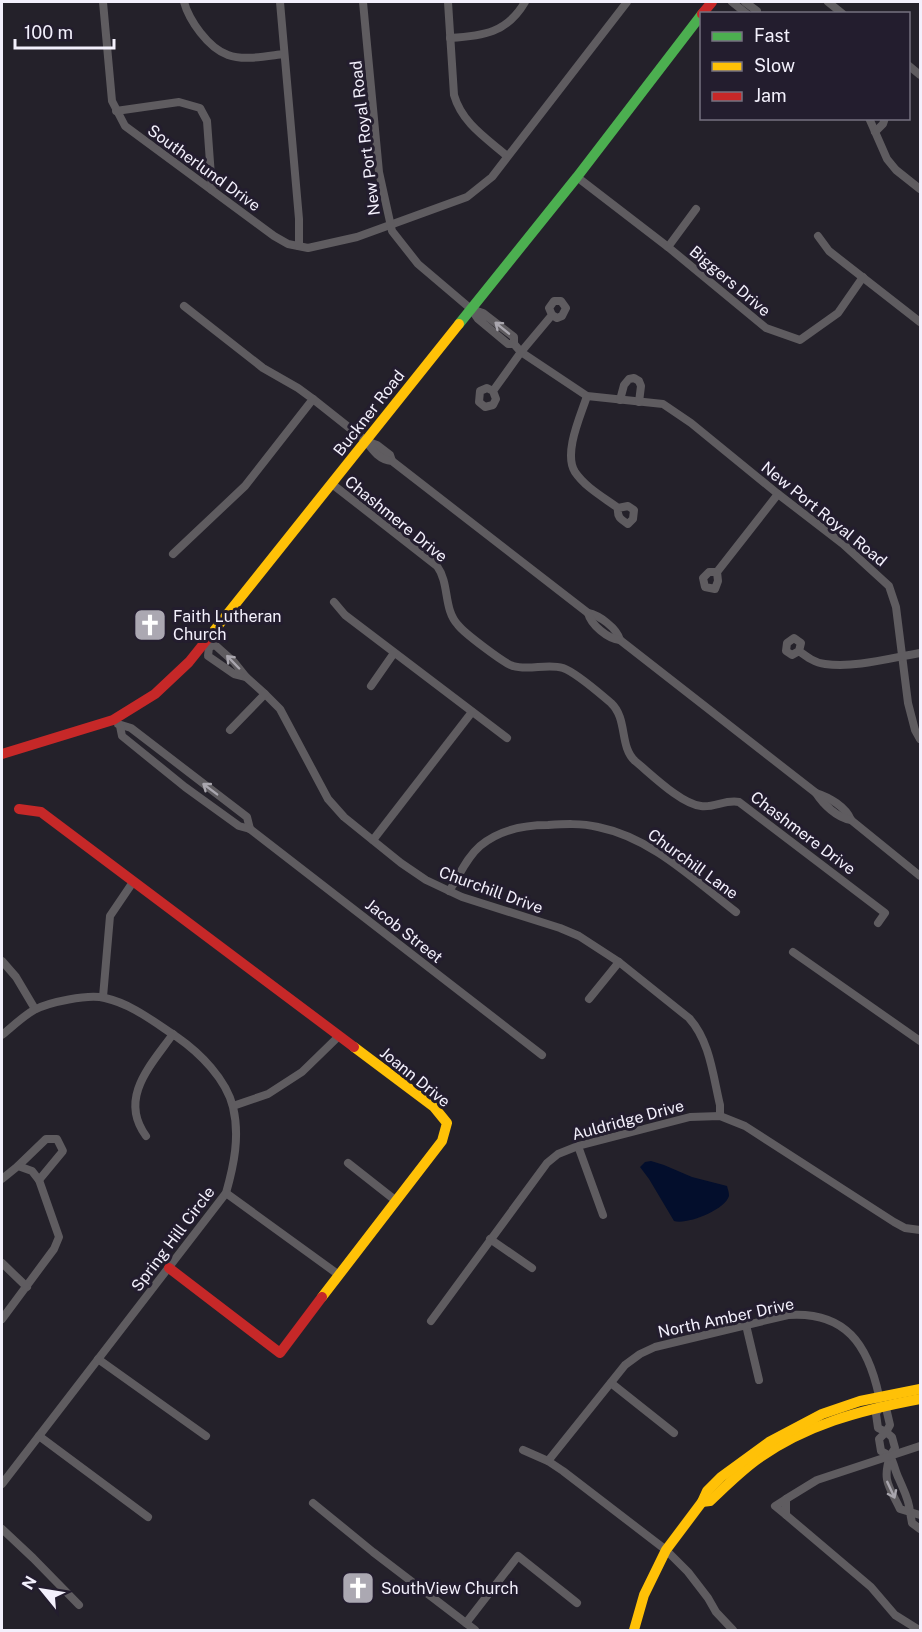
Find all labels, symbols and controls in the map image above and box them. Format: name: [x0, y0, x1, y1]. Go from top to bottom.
scale bar: [15, 12, 114, 50]
legend: [700, 12, 910, 120]
text: 100 m: [24, 22, 73, 43]
text: Fast: [754, 25, 790, 46]
text: Slow: [754, 55, 795, 76]
street label: New Port Royal Road: [346, 60, 384, 216]
text: Jam: [754, 85, 787, 106]
street label: Southerlund Drive: [144, 121, 264, 215]
street label: Biggers Drive: [686, 242, 774, 320]
one-way arrow: [494, 321, 510, 334]
street label: Buckner Road: [330, 366, 408, 460]
street label: New Port Royal Road: [757, 458, 891, 570]
street label: Chashmere Drive: [341, 472, 451, 566]
church icon: Faith Lutheran Church: [132, 607, 168, 643]
place label: Faith Lutheran Church: [173, 607, 282, 644]
one-way arrow: [226, 655, 240, 670]
one-way arrow: [202, 782, 218, 795]
street label: Chashmere Drive: [747, 787, 859, 879]
street label: Churchill Lane: [644, 825, 742, 903]
street label: Churchill Drive: [436, 862, 546, 918]
street label: Jacob Street: [362, 895, 446, 967]
street label: Joann Drive: [376, 1043, 454, 1111]
street label: Auldridge Drive: [570, 1096, 686, 1144]
street label: Spring Hill Circle: [127, 1183, 219, 1295]
street label: North Amber Drive: [656, 1294, 796, 1342]
one-way arrow: [886, 1480, 897, 1498]
north arrow: [12, 1560, 72, 1620]
church icon: SouthView Church: [340, 1570, 376, 1606]
text: N: [18, 1573, 41, 1593]
place label: SouthView Church: [381, 1579, 518, 1598]

